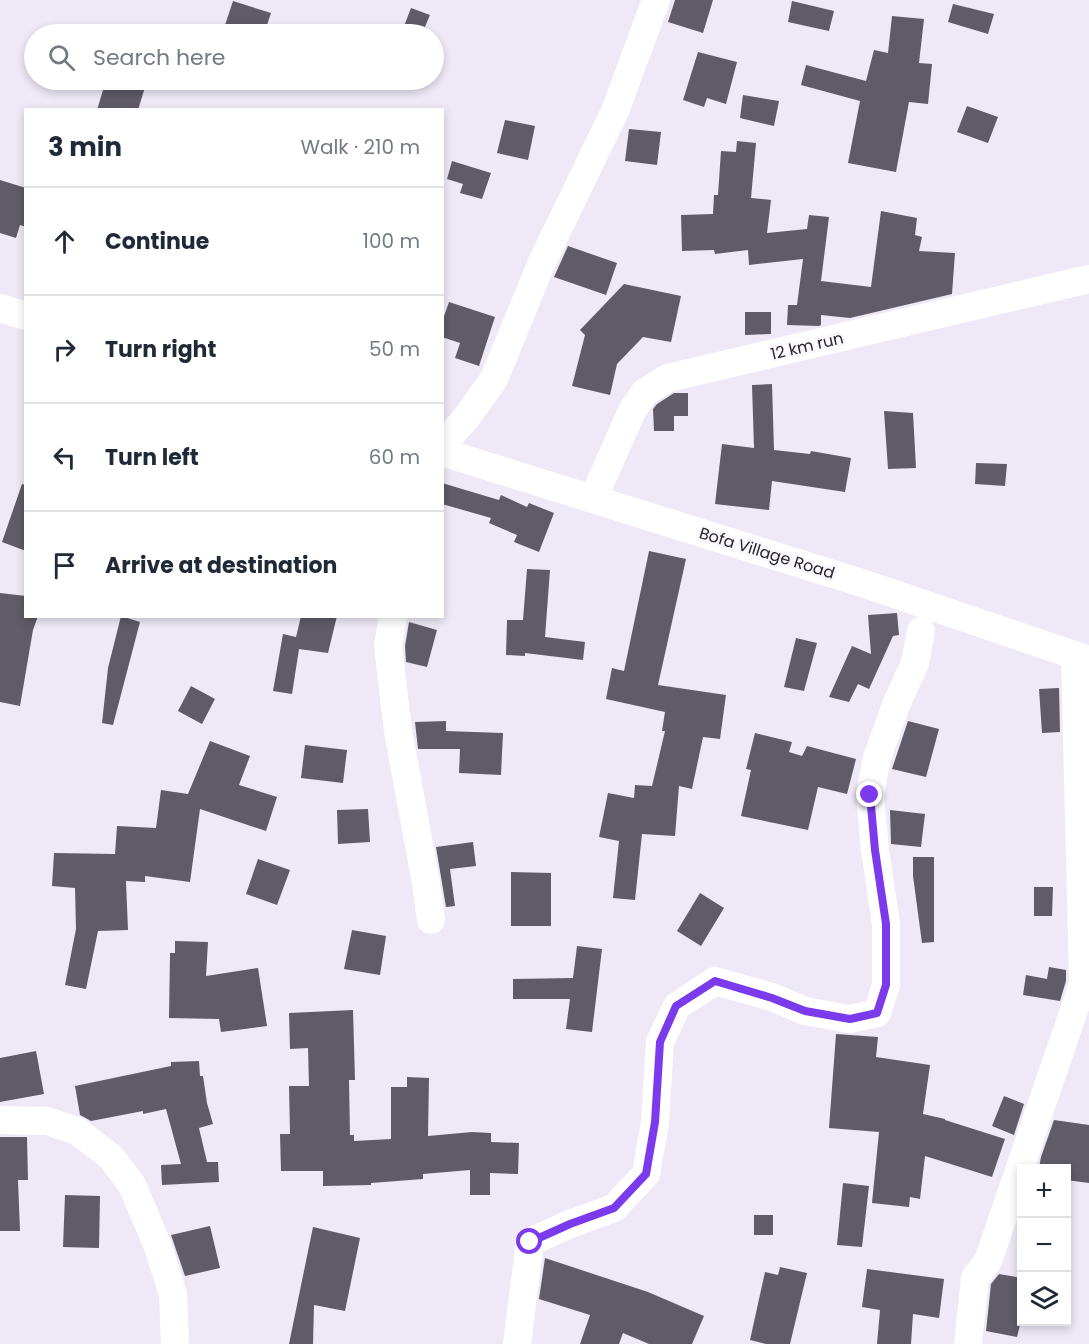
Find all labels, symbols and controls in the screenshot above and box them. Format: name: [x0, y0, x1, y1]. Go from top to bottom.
search box: [24, 24, 444, 90]
icon: search: [45, 41, 78, 74]
text: Search here: [93, 42, 226, 73]
text: 3 min: [48, 129, 122, 165]
text: Walk · 210 m: [300, 133, 420, 161]
icon: ahead: [48, 225, 81, 258]
text: Continue: [105, 226, 209, 257]
text: 100 m: [363, 227, 420, 255]
street label: 12 km run: [768, 326, 846, 366]
icon: right: [48, 333, 81, 366]
text: Turn right: [105, 334, 216, 365]
text: 50 m: [369, 335, 420, 363]
icon: left: [48, 441, 81, 474]
text: Turn left: [105, 442, 199, 473]
text: 60 m: [369, 443, 420, 471]
street label: Bofa Village Road: [696, 521, 838, 585]
icon: arrive: [48, 549, 81, 582]
text: Arrive at destination: [105, 550, 337, 581]
route end: [856, 781, 882, 807]
map controls: [1017, 1164, 1071, 1326]
button: +: [1017, 1164, 1071, 1218]
button: −: [1017, 1218, 1071, 1272]
route start: [516, 1228, 542, 1254]
button: layers: [1017, 1272, 1071, 1326]

